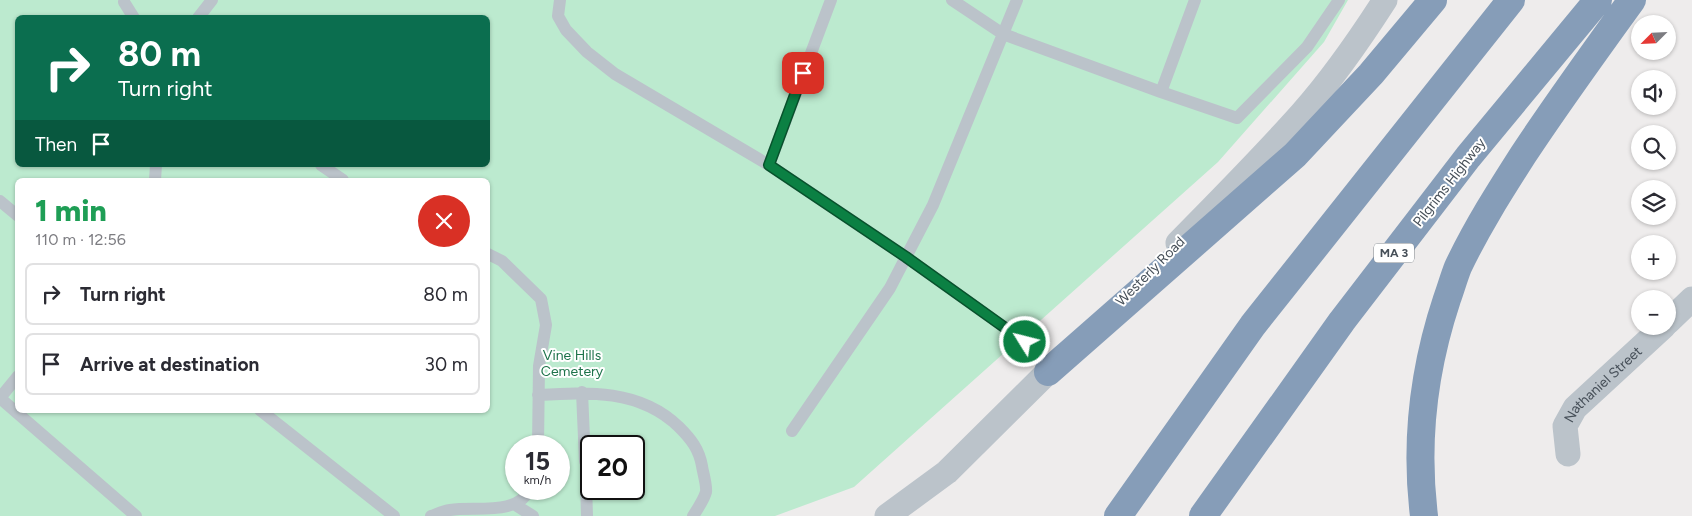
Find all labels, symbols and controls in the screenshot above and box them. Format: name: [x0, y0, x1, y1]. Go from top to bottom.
north arrow: [1631, 15, 1676, 60]
map controls: [1631, 15, 1676, 335]
text: 80 m: [118, 33, 201, 75]
icon: right: [35, 35, 100, 100]
pin: [782, 52, 824, 94]
icon: arrive: [789, 59, 817, 87]
button: sound: [1631, 70, 1676, 115]
text: Turn right: [118, 75, 213, 102]
button: search: [1631, 125, 1676, 170]
icon: arrive: [87, 130, 115, 158]
text: Then: [35, 133, 77, 156]
street label: Pilgrims Highway: [1410, 134, 1490, 230]
button: layers: [1631, 180, 1676, 225]
text: 1 min: [35, 192, 107, 229]
button: close: [418, 195, 470, 247]
text: 110 m · 12:56: [35, 230, 126, 249]
street label: Westerly Road: [1112, 233, 1188, 309]
button: +: [1631, 235, 1676, 280]
road number: MA 3: [1374, 244, 1414, 262]
icon: right: [37, 280, 65, 308]
text: Turn right: [80, 283, 166, 306]
text: 80 m: [423, 283, 468, 306]
button: −: [1631, 290, 1676, 335]
position arrow: [998, 315, 1050, 367]
street label: Nathaniel Street: [1561, 343, 1646, 426]
park label: Vine Hills Cemetery: [541, 347, 604, 380]
icon: arrive: [37, 350, 65, 378]
text: Arrive at destination: [80, 353, 259, 376]
text: 30 m: [425, 353, 468, 376]
speed limit sign: 20: [580, 435, 645, 500]
text: 15: [525, 446, 550, 476]
text: km/h: [524, 473, 551, 487]

